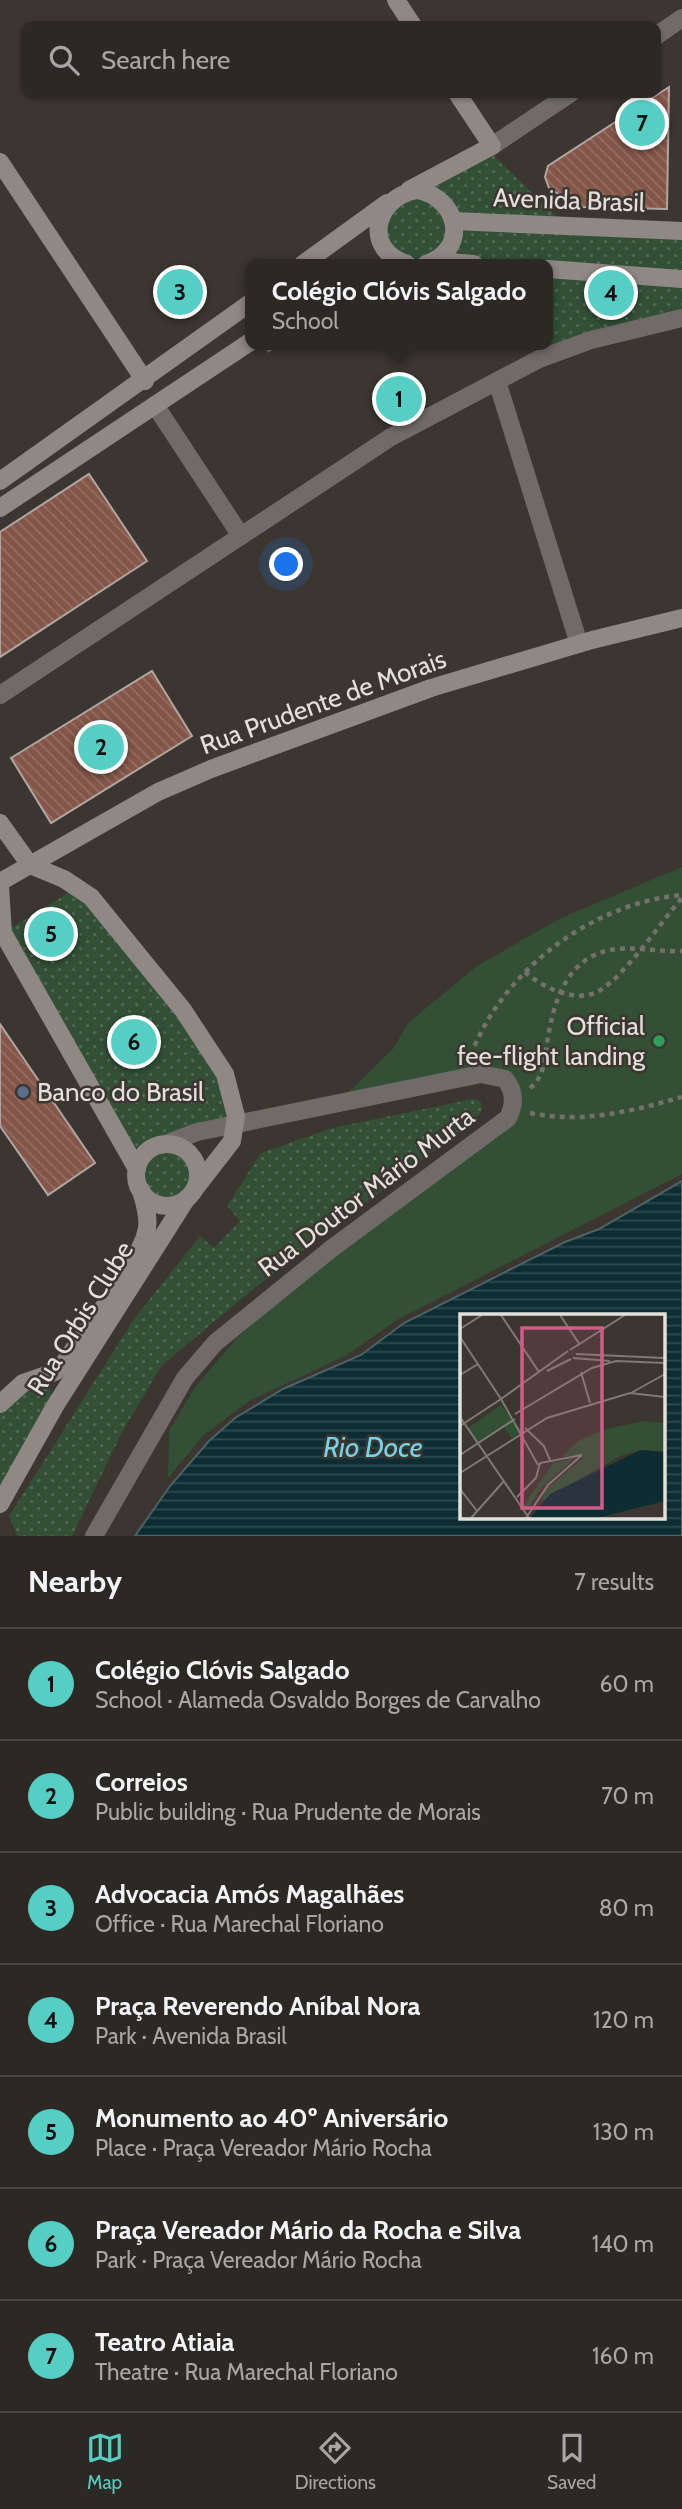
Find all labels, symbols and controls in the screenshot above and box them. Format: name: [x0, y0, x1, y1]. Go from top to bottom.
search box: [21, 21, 661, 98]
icon: search: [45, 41, 83, 79]
text: Search here: [101, 44, 230, 76]
pin: 7: [619, 97, 665, 149]
street label: Avenida Brasil: [492, 181, 646, 219]
popup: [245, 259, 553, 350]
pin: 3: [157, 266, 203, 318]
pin: 4: [588, 267, 634, 319]
text: Colégio Clóvis Salgado: [272, 275, 526, 307]
text: School: [272, 307, 339, 335]
pin: 1: [376, 373, 422, 425]
your location: [269, 547, 303, 581]
street label: Rua Prudente de Morais: [196, 643, 450, 761]
pin: 2: [78, 721, 124, 773]
pin: 5: [28, 908, 74, 960]
place label: Official fee-flight landing: [457, 1010, 646, 1072]
pin: 6: [111, 1016, 157, 1068]
marker: Official fee-flight landing: [651, 1033, 667, 1049]
place label: Banco do Brasil: [37, 1076, 204, 1108]
marker: Banco do Brasil: [15, 1084, 31, 1100]
street label: Rua Doutor Mário Murta: [252, 1100, 481, 1284]
street label: Rua Orbis Clube: [20, 1235, 140, 1401]
inset map: [460, 1314, 664, 1518]
water label: Rio Doce: [323, 1430, 423, 1464]
text: Nearby: [28, 1563, 122, 1600]
text: 7 results: [574, 1568, 654, 1596]
text: Colégio Clóvis Salgado: [95, 1654, 350, 1686]
text: 1: [47, 1670, 55, 1698]
text: 60 m: [600, 1670, 654, 1698]
text: School · Alameda Osvaldo Borges de Carvalho: [95, 1686, 541, 1714]
text: Correios: [95, 1766, 188, 1798]
text: 2: [45, 1782, 57, 1810]
text: 70 m: [601, 1782, 654, 1810]
text: Public building · Rua Prudente de Morais: [95, 1798, 481, 1826]
text: Advocacia Amós Magalhães: [95, 1878, 404, 1910]
text: 3: [45, 1894, 57, 1922]
text: 80 m: [599, 1894, 654, 1922]
text: Office · Rua Marechal Floriano: [95, 1910, 384, 1938]
text: Praça Reverendo Aníbal Nora: [95, 1990, 421, 2022]
text: 4: [44, 2006, 58, 2034]
text: 120 m: [593, 2006, 654, 2034]
text: Park · Avenida Brasil: [95, 2022, 287, 2050]
text: Monumento ao 40º Aniversário: [95, 2102, 448, 2134]
text: 5: [45, 2118, 57, 2146]
text: 130 m: [593, 2118, 654, 2146]
text: Place · Praça Vereador Mário Rocha: [95, 2134, 432, 2162]
text: Praça Vereador Mário da Rocha e Silva: [95, 2214, 521, 2246]
text: 6: [45, 2230, 57, 2258]
text: 140 m: [592, 2230, 654, 2258]
text: Park · Praça Vereador Mário Rocha: [95, 2246, 422, 2274]
text: Teatro Atiaia: [95, 2326, 235, 2358]
text: 7: [45, 2342, 57, 2370]
text: 160 m: [592, 2342, 654, 2370]
text: Theatre · Rua Marechal Floriano: [95, 2358, 398, 2386]
tab: Map: [86, 2429, 124, 2494]
tab: Directions: [295, 2429, 376, 2494]
tab: Saved: [547, 2429, 596, 2494]

